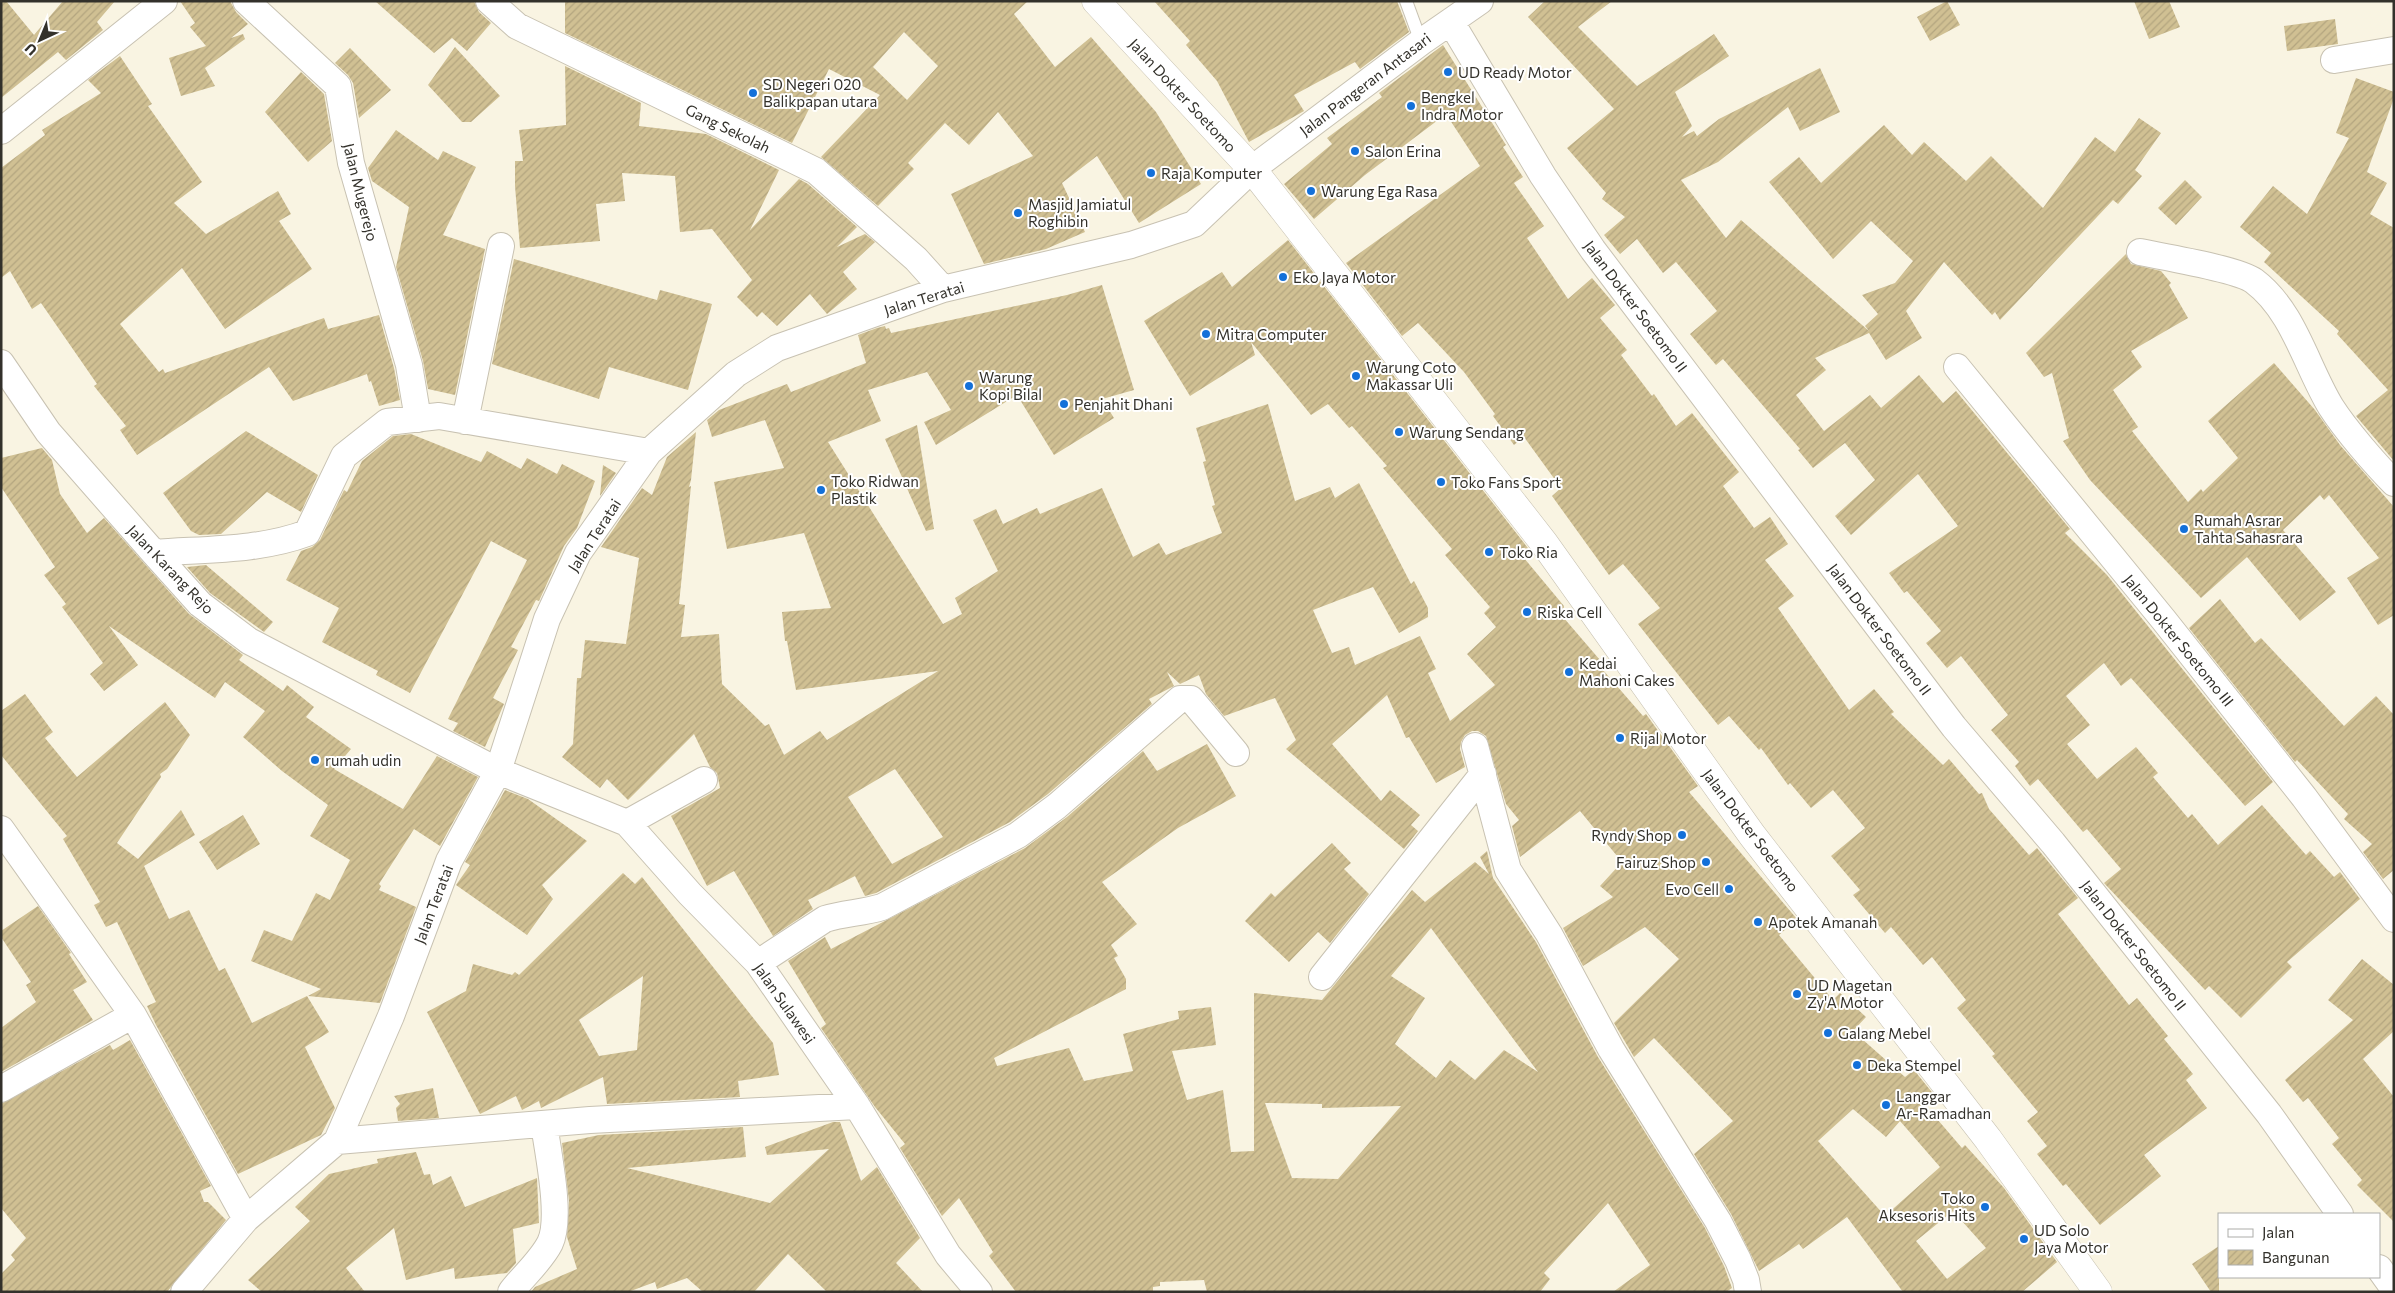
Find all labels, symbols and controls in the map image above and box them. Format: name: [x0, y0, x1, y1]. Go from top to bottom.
north arrow: [15, 15, 65, 65]
street label: Jalan Pangeran Antasari: [1296, 29, 1434, 139]
street label: Jalan Dokter Soetomo: [1126, 34, 1240, 156]
text: U: [21, 40, 40, 59]
place label: UD Ready Motor: [1458, 63, 1572, 81]
marker: UD Ready Motor: [1442, 66, 1454, 78]
place label: SD Negeri 020 Balikpapan utara: [763, 75, 877, 110]
marker: SD Negeri 020 Balikpapan utara: [747, 87, 759, 99]
place label: Bengkel Indra Motor: [1421, 88, 1503, 123]
street label: Gang Sekolah: [683, 100, 773, 156]
marker: Bengkel Indra Motor: [1405, 100, 1417, 112]
street label: Jalan Mugerejo: [340, 141, 382, 243]
place label: Salon Erina: [1365, 142, 1441, 160]
marker: Salon Erina: [1349, 145, 1361, 157]
place label: Raja Komputer: [1161, 164, 1262, 182]
marker: Raja Komputer: [1145, 167, 1157, 179]
place label: Warung Ega Rasa: [1321, 182, 1438, 200]
marker: Warung Ega Rasa: [1305, 185, 1317, 197]
place label: Masjid Jamiatul Roghibin: [1028, 195, 1131, 230]
marker: Masjid Jamiatul Roghibin: [1012, 207, 1024, 219]
street label: Jalan Dokter Soetomo II: [1581, 237, 1691, 375]
place label: Eko Jaya Motor: [1293, 268, 1396, 286]
marker: Eko Jaya Motor: [1277, 271, 1289, 283]
street label: Jalan Teratai: [882, 277, 966, 319]
place label: Mitra Computer: [1216, 325, 1326, 343]
marker: Mitra Computer: [1200, 328, 1212, 340]
place label: Warung Coto Makassar Uli: [1366, 358, 1456, 393]
place label: Warung Kopi Bilal: [979, 368, 1042, 403]
marker: Warung Coto Makassar Uli: [1350, 370, 1362, 382]
marker: Warung Kopi Bilal: [963, 380, 975, 392]
place label: Penjahit Dhani: [1074, 395, 1173, 413]
marker: Penjahit Dhani: [1058, 398, 1070, 410]
place label: Warung Sendang: [1409, 423, 1524, 441]
marker: Warung Sendang: [1393, 426, 1405, 438]
place label: Toko Ridwan Plastik: [831, 472, 919, 507]
place label: Toko Fans Sport: [1451, 473, 1561, 491]
marker: Toko Fans Sport: [1435, 476, 1447, 488]
marker: Toko Ridwan Plastik: [815, 484, 827, 496]
street label: Jalan Teratai: [564, 495, 624, 575]
place label: Rumah Asrar Tahta Sahasrara: [2194, 511, 2303, 546]
street label: Jalan Karang Rejo: [124, 521, 218, 617]
marker: Rumah Asrar Tahta Sahasrara: [2178, 523, 2190, 535]
place label: Toko Ria: [1499, 543, 1558, 561]
marker: Toko Ria: [1483, 546, 1495, 558]
street label: Jalan Dokter Soetomo II: [1825, 560, 1935, 698]
street label: Jalan Dokter Soetomo III: [2120, 570, 2238, 710]
place label: Riska Cell: [1537, 603, 1602, 621]
marker: Riska Cell: [1521, 606, 1533, 618]
place label: Kedai Mahoni Cakes: [1579, 654, 1675, 689]
marker: Kedai Mahoni Cakes: [1563, 666, 1575, 678]
place label: Rijal Motor: [1630, 729, 1706, 747]
marker: Rijal Motor: [1614, 732, 1626, 744]
place label: rumah udin: [325, 751, 401, 769]
marker: rumah udin: [309, 754, 321, 766]
street label: Jalan Dokter Soetomo: [1699, 765, 1803, 895]
place label: Ryndy Shop: [1591, 826, 1672, 844]
marker: Ryndy Shop: [1676, 829, 1688, 841]
place label: Fairuz Shop: [1616, 853, 1696, 871]
marker: Fairuz Shop: [1700, 856, 1712, 868]
street label: Jalan Teratai: [410, 862, 456, 946]
street label: Jalan Dokter Soetomo II: [2078, 876, 2190, 1014]
place label: Evo Cell: [1665, 880, 1719, 898]
marker: Evo Cell: [1723, 883, 1735, 895]
place label: Apotek Amanah: [1768, 913, 1877, 931]
marker: Apotek Amanah: [1752, 916, 1764, 928]
street label: Jalan Sulawesi: [751, 959, 819, 1047]
place label: UD Magetan Zy'A Motor: [1807, 976, 1892, 1011]
marker: UD Magetan Zy'A Motor: [1791, 988, 1803, 1000]
place label: Galang Mebel: [1838, 1024, 1931, 1042]
marker: Galang Mebel: [1822, 1027, 1834, 1039]
place label: Deka Stempel: [1867, 1056, 1961, 1074]
marker: Deka Stempel: [1851, 1059, 1863, 1071]
place label: Langgar Ar-Ramadhan: [1896, 1087, 1991, 1122]
marker: Langgar Ar-Ramadhan: [1880, 1099, 1892, 1111]
place label: Toko Aksesoris Hits: [1878, 1189, 1975, 1224]
marker: Toko Aksesoris Hits: [1979, 1201, 1991, 1213]
legend: [2218, 1213, 2380, 1278]
place label: UD Solo Jaya Motor: [2034, 1221, 2109, 1256]
text: Jalan: [2262, 1223, 2294, 1241]
marker: UD Solo Jaya Motor: [2018, 1233, 2030, 1245]
text: Bangunan: [2262, 1248, 2330, 1266]

